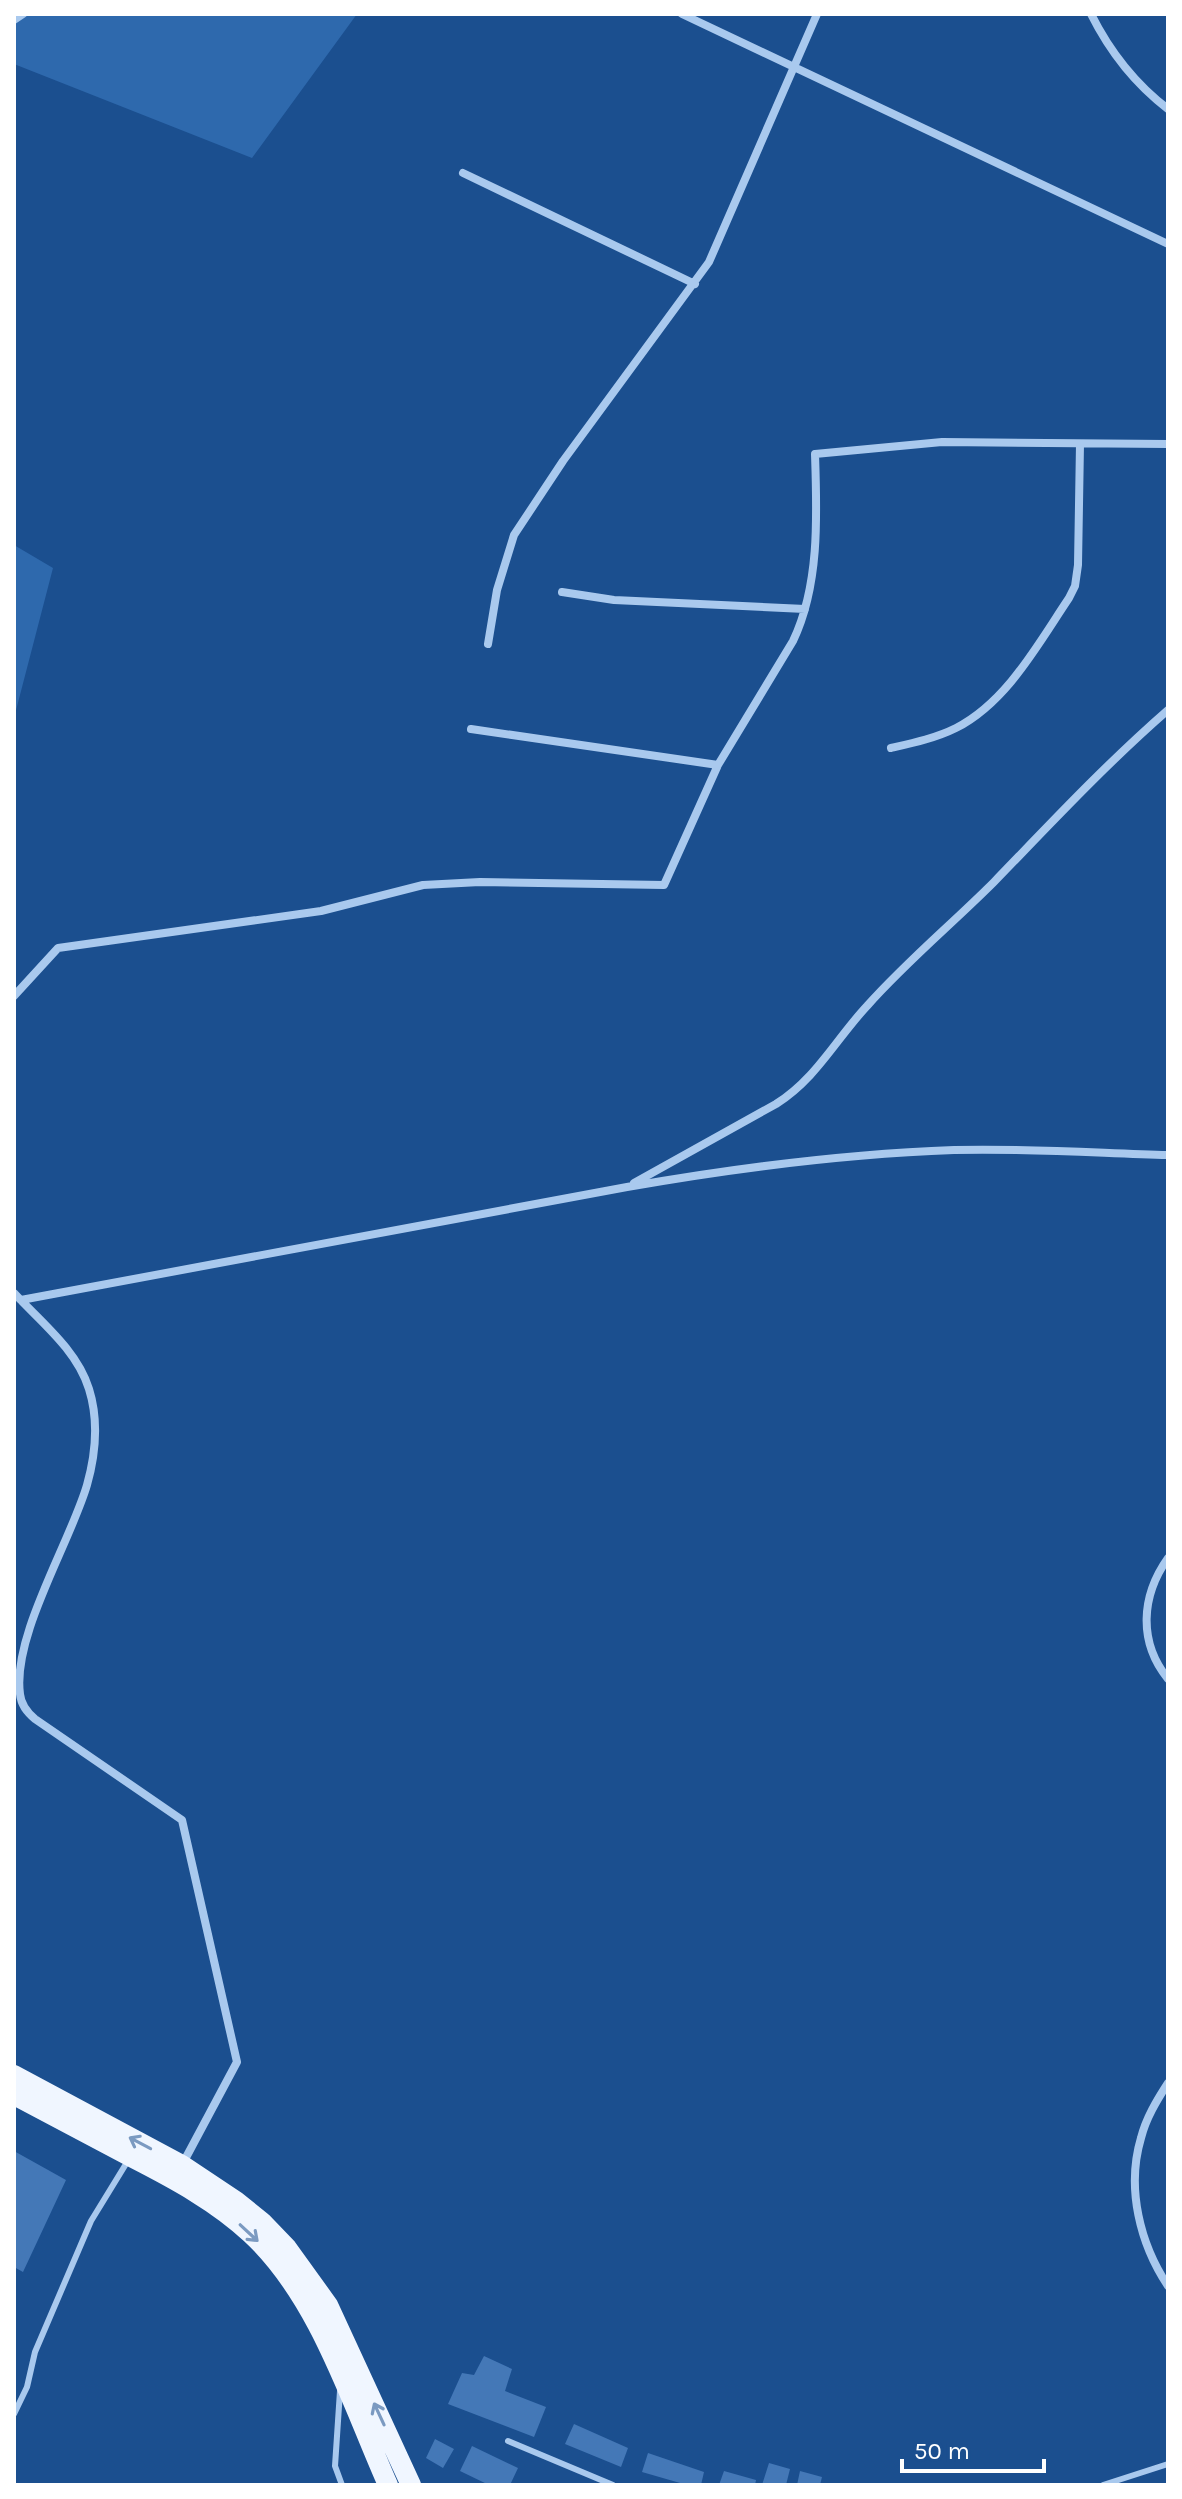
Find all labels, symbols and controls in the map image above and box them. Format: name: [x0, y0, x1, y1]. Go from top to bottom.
one-way arrow: [129, 2135, 153, 2150]
one-way arrow: [239, 2224, 259, 2242]
one-way arrow: [370, 2402, 385, 2427]
scale bar: [902, 2423, 1044, 2473]
text: 50 m: [914, 2437, 970, 2465]

